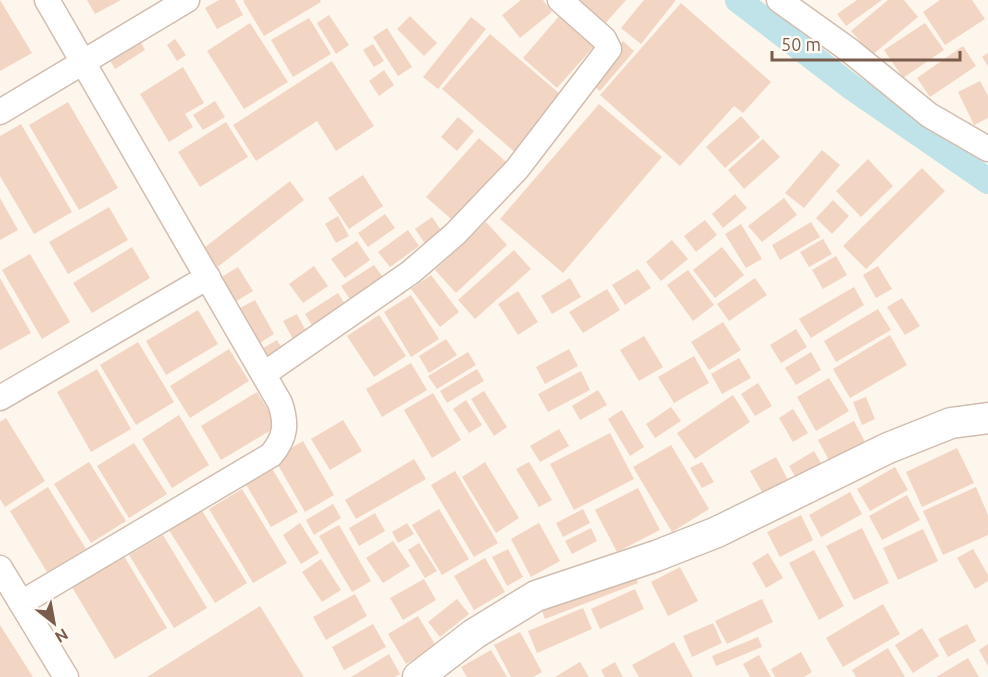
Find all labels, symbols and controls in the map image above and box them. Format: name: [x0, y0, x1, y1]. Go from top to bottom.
scale bar: [772, 24, 960, 62]
text: 50 m: [781, 34, 821, 54]
north arrow: [24, 593, 84, 653]
text: N: [52, 625, 71, 647]

